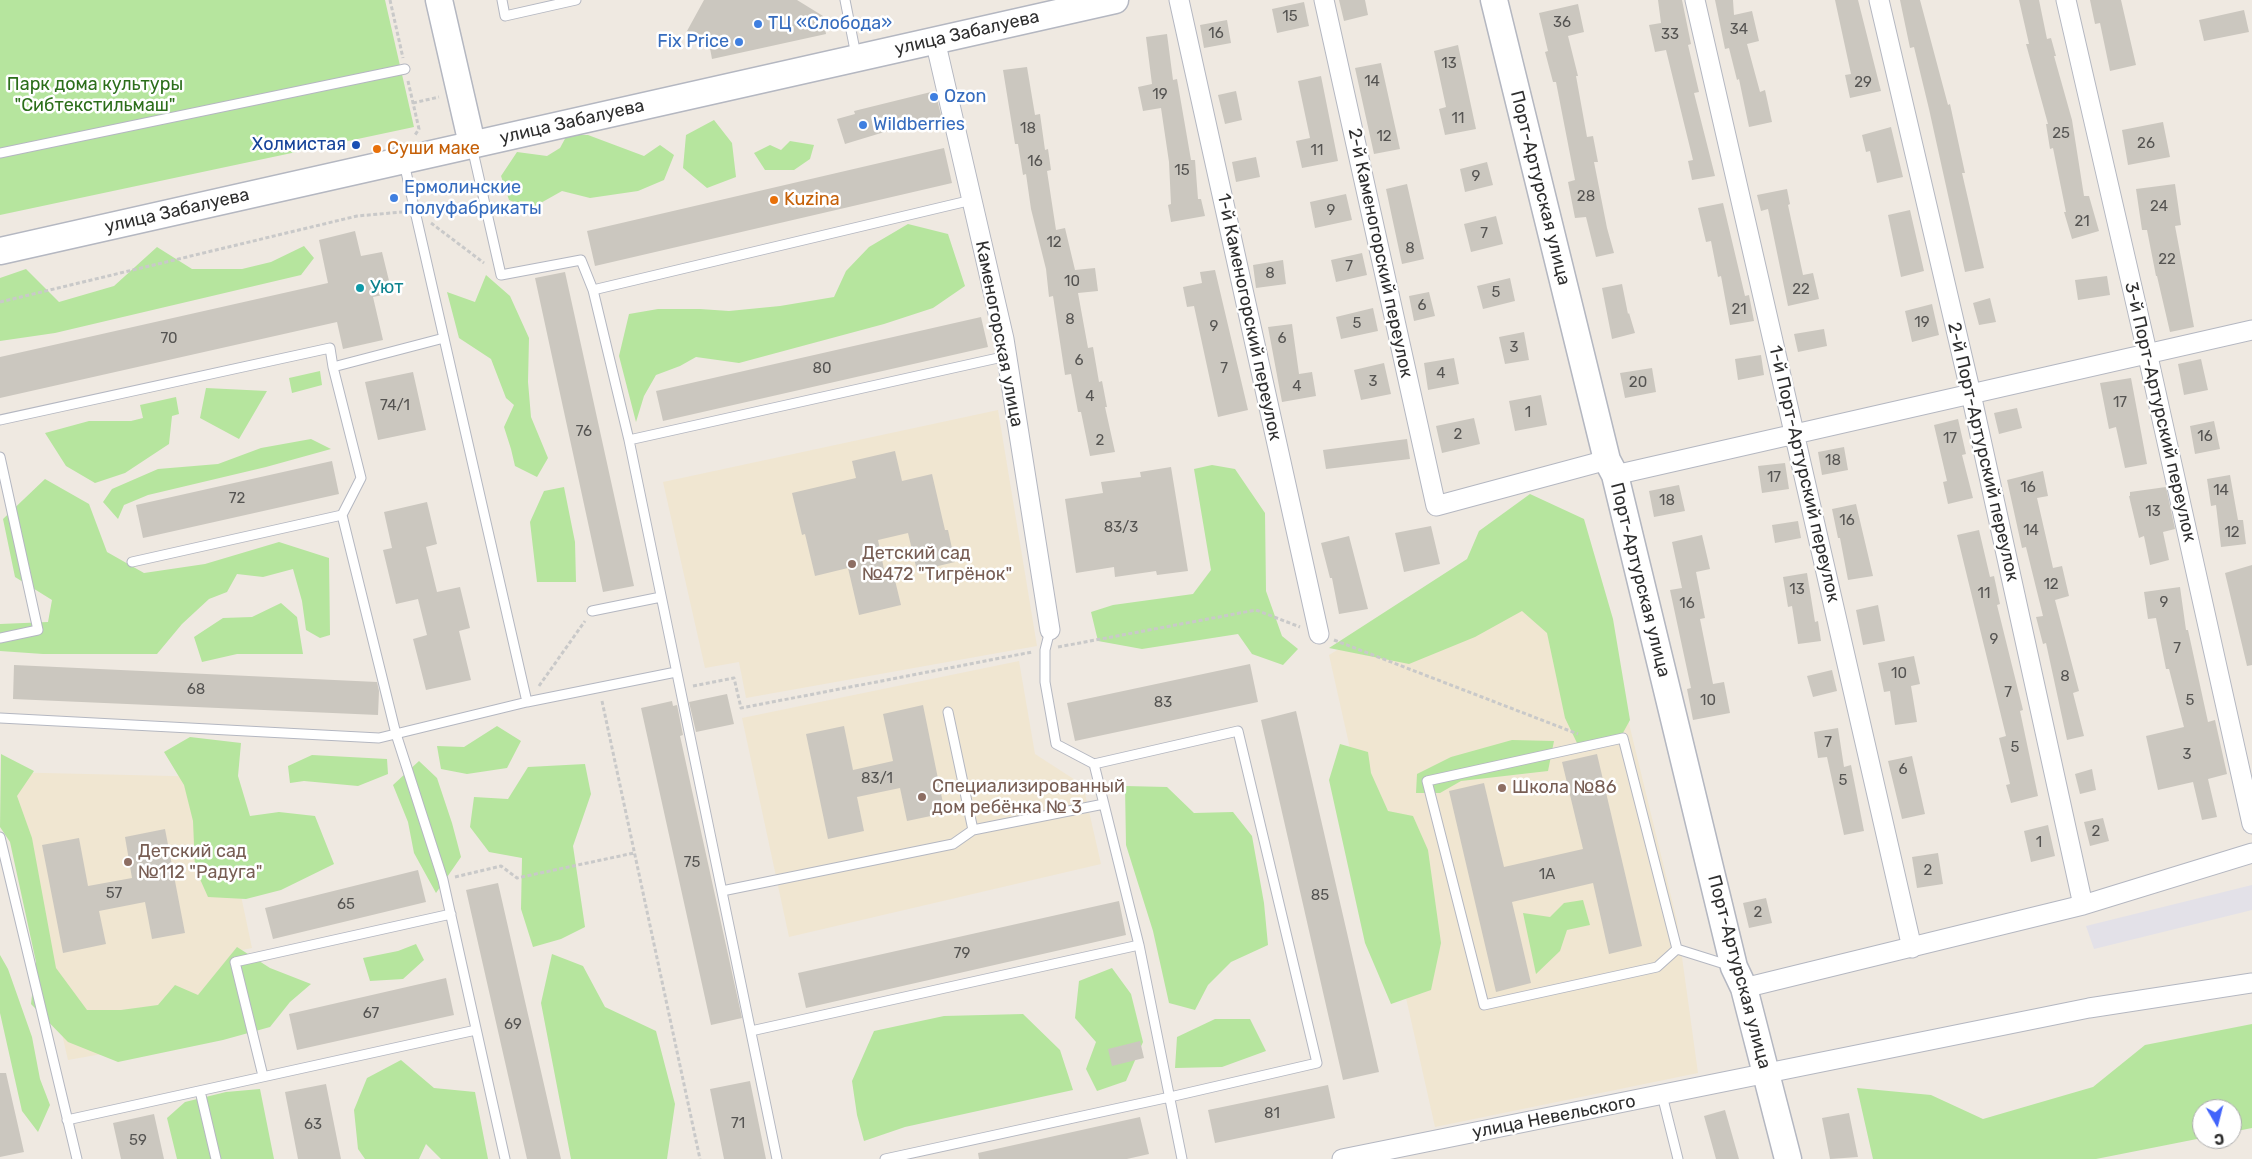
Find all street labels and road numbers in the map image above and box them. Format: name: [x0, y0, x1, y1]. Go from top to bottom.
street label: улица Забалуева: [893, 6, 1041, 60]
street label: Порт-Артурская улица: [1505, 88, 1575, 288]
street label: улица Забалуева: [498, 95, 646, 149]
street label: 2-й Каменогорский переулок: [1343, 126, 1417, 380]
street label: улица Забалуева: [103, 184, 251, 238]
street label: 1-й Каменогорский переулок: [1212, 191, 1286, 443]
street label: Каменогорская улица: [970, 239, 1028, 429]
street label: 3-й Порт-Артурский переулок: [2120, 280, 2200, 544]
street label: 2-й Порт-Артурский переулок: [1943, 320, 2023, 584]
street label: 1-й Порт-Артурский переулок: [1764, 343, 1844, 605]
street label: Порт-Артурская улица: [1605, 480, 1675, 680]
street label: Порт-Артурская улица: [1703, 873, 1775, 1071]
street label: улица Невельского: [1470, 1091, 1638, 1143]

